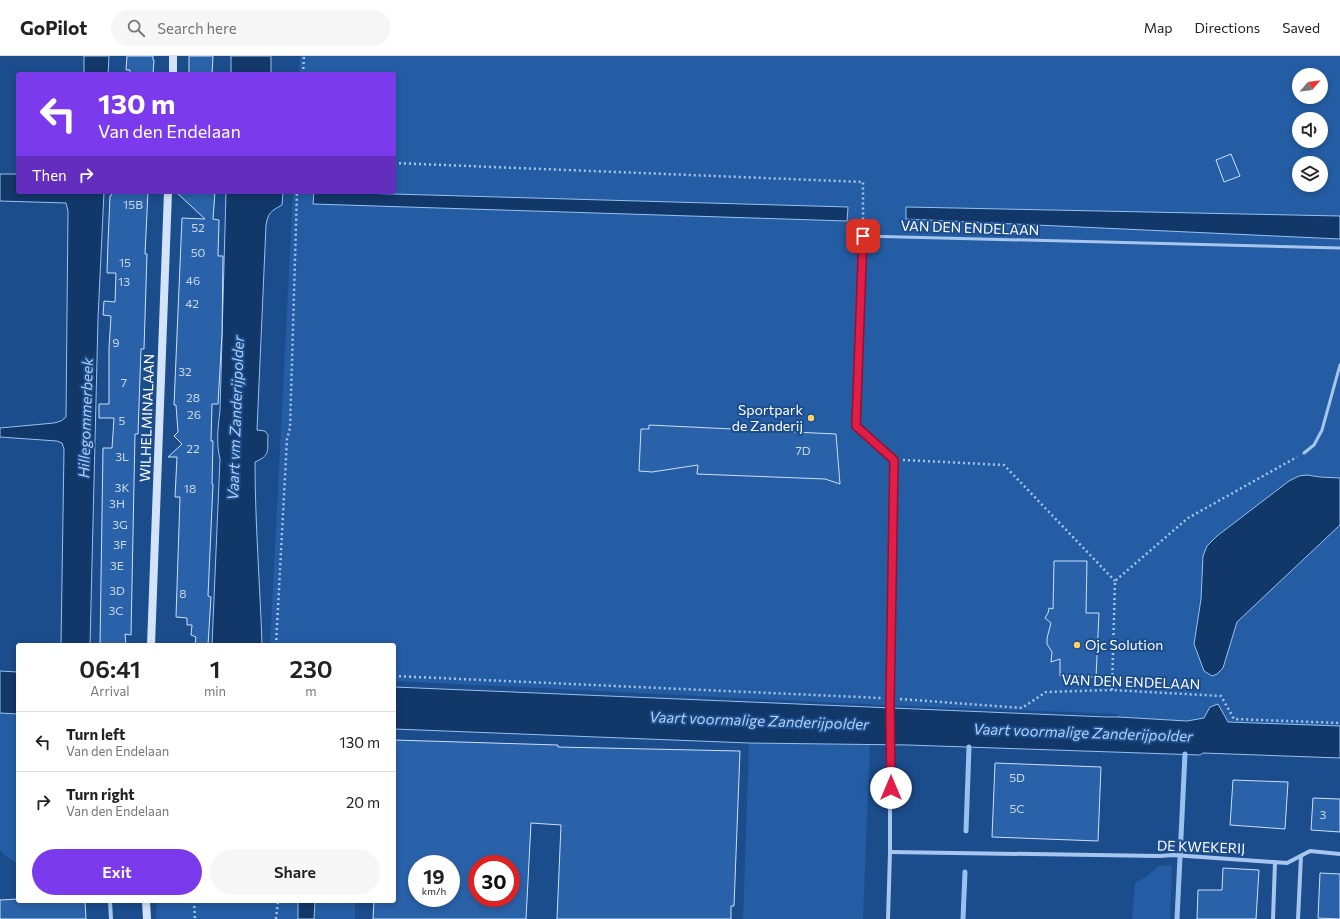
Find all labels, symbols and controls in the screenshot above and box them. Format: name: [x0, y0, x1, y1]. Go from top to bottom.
search box: [111, 10, 391, 46]
text: GoPilot: [20, 16, 87, 39]
icon: search: [125, 17, 147, 39]
text: Search here: [157, 19, 237, 37]
text: Map: [1144, 19, 1173, 36]
text: Directions: [1195, 19, 1260, 36]
text: Saved: [1282, 19, 1320, 36]
north arrow: [1292, 68, 1328, 104]
map controls: [1292, 68, 1328, 192]
text: 130 m: [98, 86, 175, 120]
icon: left: [32, 88, 84, 140]
button: sound: [1292, 112, 1328, 148]
text: Van den Endelaan: [98, 120, 241, 142]
button: layers: [1292, 156, 1328, 192]
icon: right: [75, 164, 97, 186]
text: Then: [32, 166, 67, 184]
house number: 15B: [123, 197, 143, 211]
street label: VAN DEN ENDELAAN: [900, 217, 1040, 238]
pin: [846, 219, 880, 253]
house number: 52: [191, 220, 205, 234]
icon: arrive: [852, 225, 874, 247]
house number: 50: [191, 245, 206, 259]
house number: 15: [119, 255, 131, 269]
house number: 46: [186, 273, 200, 287]
house number: 13: [118, 274, 130, 288]
house number: 42: [185, 296, 199, 310]
water label: Vaart vm Zanderijpolder: [223, 334, 247, 501]
house number: 9: [112, 335, 120, 349]
street label: WILHELMINALAAN: [136, 353, 157, 482]
water label: Hillegommerbeek: [74, 357, 96, 478]
house number: 32: [178, 364, 192, 378]
house number: 7: [121, 375, 127, 389]
house number: 28: [186, 390, 200, 404]
place label: Sportpark de Zanderij: [732, 401, 803, 434]
house number: 26: [187, 407, 201, 421]
house number: 5: [119, 413, 126, 427]
marker: Sportpark de Zanderij: [806, 413, 816, 423]
house number: 22: [186, 441, 200, 455]
house number: 7D: [795, 443, 811, 457]
house number: 3L: [115, 449, 129, 463]
house number: 3K: [115, 480, 129, 494]
house number: 18: [184, 481, 196, 495]
house number: 3H: [109, 496, 125, 510]
house number: 3G: [112, 517, 128, 531]
house number: 3F: [113, 537, 127, 551]
house number: 3E: [110, 558, 124, 572]
house number: 3D: [109, 583, 125, 597]
house number: 8: [179, 586, 187, 600]
house number: 3C: [108, 603, 124, 617]
place label: Ojc Solution: [1085, 636, 1163, 653]
marker: Ojc Solution: [1072, 640, 1082, 650]
text: 06:41: [79, 654, 141, 683]
text: 1: [210, 654, 220, 683]
text: 230: [289, 654, 333, 683]
street label: VAN DEN ENDELAAN: [1061, 671, 1201, 692]
text: Arrival: [90, 683, 130, 699]
text: min: [204, 683, 226, 699]
text: m: [305, 683, 317, 699]
water label: Vaart voormalige Zanderijpolder: [649, 707, 870, 733]
water label: Vaart voormalige Zanderijpolder: [973, 719, 1194, 745]
text: Turn left: [66, 725, 125, 743]
icon: left: [32, 731, 54, 753]
text: 130 m: [339, 733, 380, 751]
text: Van den Endelaan: [66, 743, 169, 759]
position arrow: [870, 767, 912, 809]
house number: 5D: [1009, 770, 1025, 784]
text: Turn right: [66, 785, 135, 803]
icon: right: [32, 791, 54, 813]
text: 20 m: [346, 793, 380, 811]
house number: 5C: [1009, 801, 1025, 815]
text: Van den Endelaan: [66, 803, 169, 819]
house number: 3: [1320, 807, 1327, 821]
street label: DE KWEKERIJ: [1157, 836, 1245, 857]
button: Exit: [32, 849, 202, 895]
button: Share: [210, 849, 380, 895]
speed limit sign: 30: [468, 855, 520, 907]
text: 19: [423, 864, 445, 888]
text: km/h: [422, 885, 446, 897]

